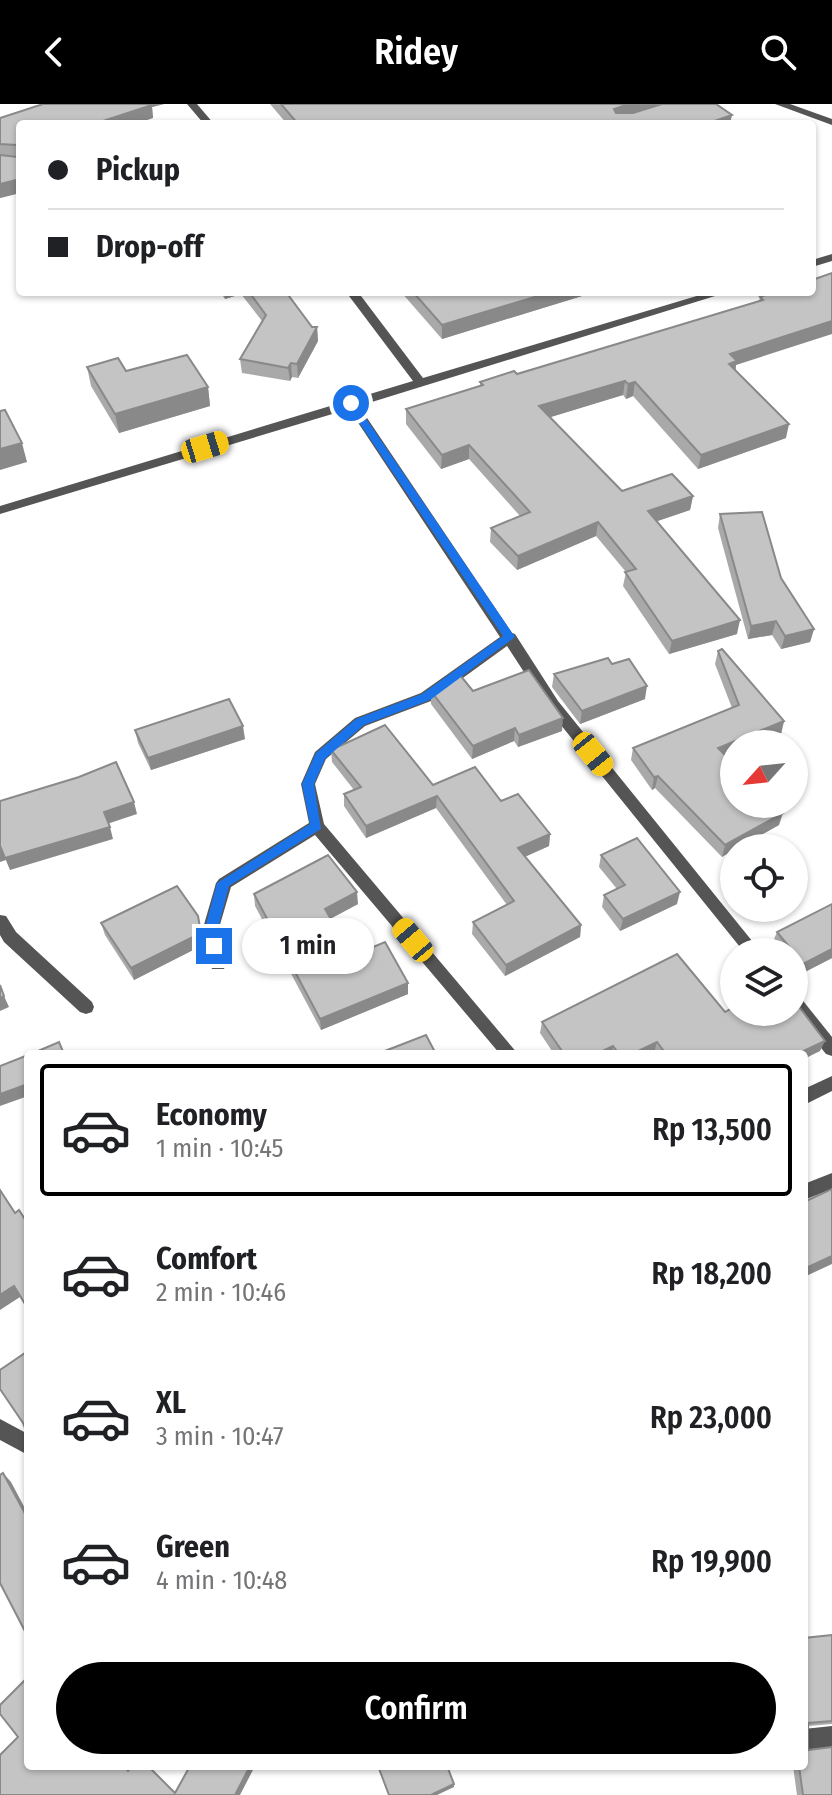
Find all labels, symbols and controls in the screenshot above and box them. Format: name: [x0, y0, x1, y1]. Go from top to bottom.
icon: back: [32, 30, 76, 74]
text: Ridey: [374, 30, 458, 74]
icon: search: [756, 30, 800, 74]
text: Pickup: [96, 152, 180, 188]
text: Drop-off: [96, 229, 203, 265]
route start: [333, 385, 369, 421]
car: [179, 429, 231, 465]
car: [569, 728, 617, 780]
north arrow: [720, 730, 808, 818]
map controls: [720, 730, 808, 1026]
button: locate: [720, 834, 808, 922]
car: [388, 914, 438, 966]
callout: 1 min: [242, 918, 374, 974]
route end: [196, 928, 232, 964]
text: 1 min: [280, 930, 336, 961]
button: layers: [720, 938, 808, 1026]
icon: car: [60, 1094, 132, 1166]
text: Economy: [156, 1097, 267, 1133]
text: Rp 13,500: [652, 1112, 772, 1148]
text: 1 min · 10:45: [156, 1133, 284, 1164]
icon: car: [60, 1238, 132, 1310]
text: Comfort: [156, 1241, 257, 1277]
text: Rp 18,200: [652, 1256, 772, 1292]
text: 2 min · 10:46: [156, 1277, 286, 1308]
icon: car: [60, 1382, 132, 1454]
text: XL: [156, 1385, 186, 1421]
text: Rp 23,000: [650, 1400, 772, 1436]
text: 3 min · 10:47: [156, 1421, 284, 1452]
icon: car: [60, 1526, 132, 1598]
text: Green: [156, 1529, 230, 1565]
text: Rp 19,900: [651, 1544, 772, 1580]
text: 4 min · 10:48: [156, 1565, 287, 1596]
button: Confirm: [56, 1662, 776, 1754]

